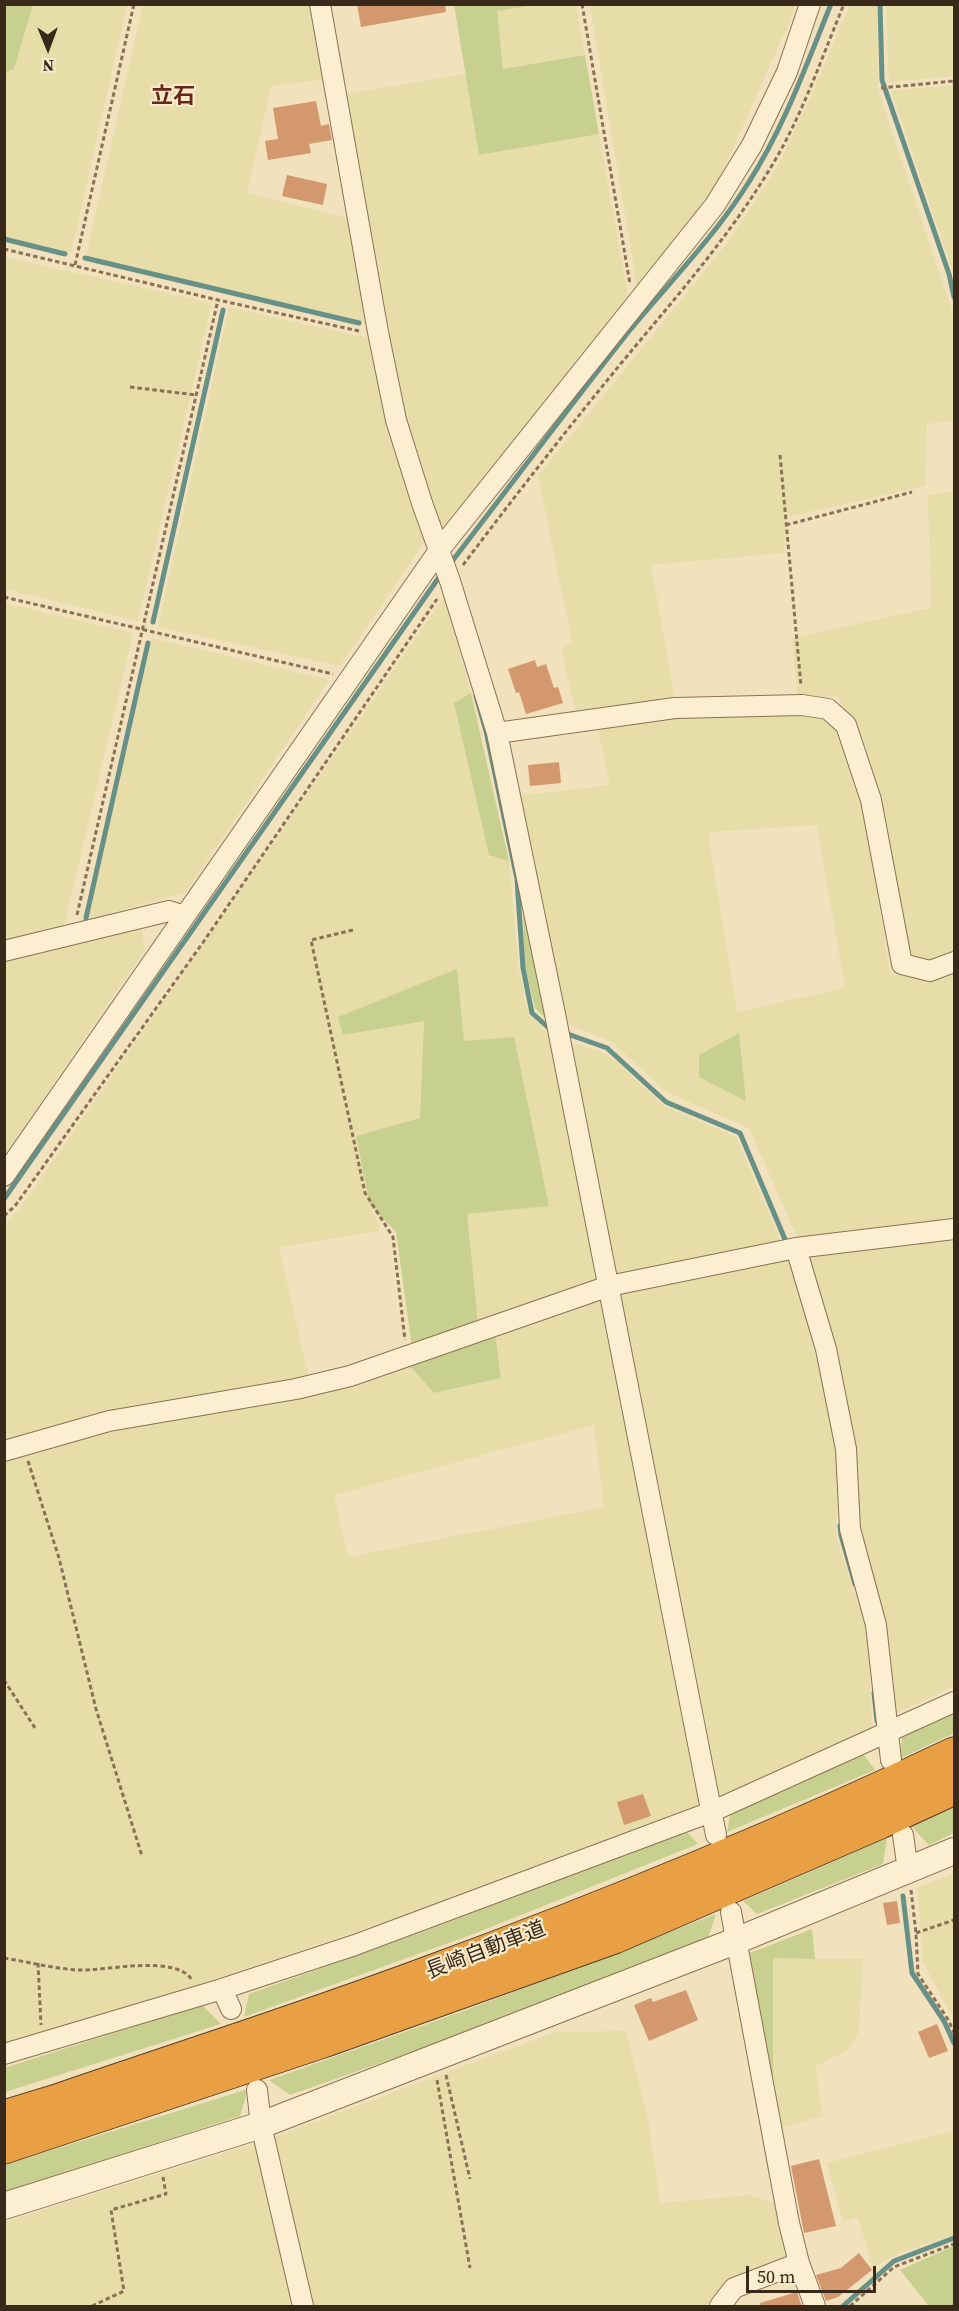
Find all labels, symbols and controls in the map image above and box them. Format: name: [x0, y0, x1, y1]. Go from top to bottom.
north arrow: [18, 18, 78, 78]
text: N: [42, 55, 54, 77]
district label: 立石: [151, 84, 195, 110]
street label: 長崎自動車道: [423, 1917, 549, 1985]
scale bar: [749, 2254, 880, 2292]
text: 50 m: [757, 2264, 795, 2289]

